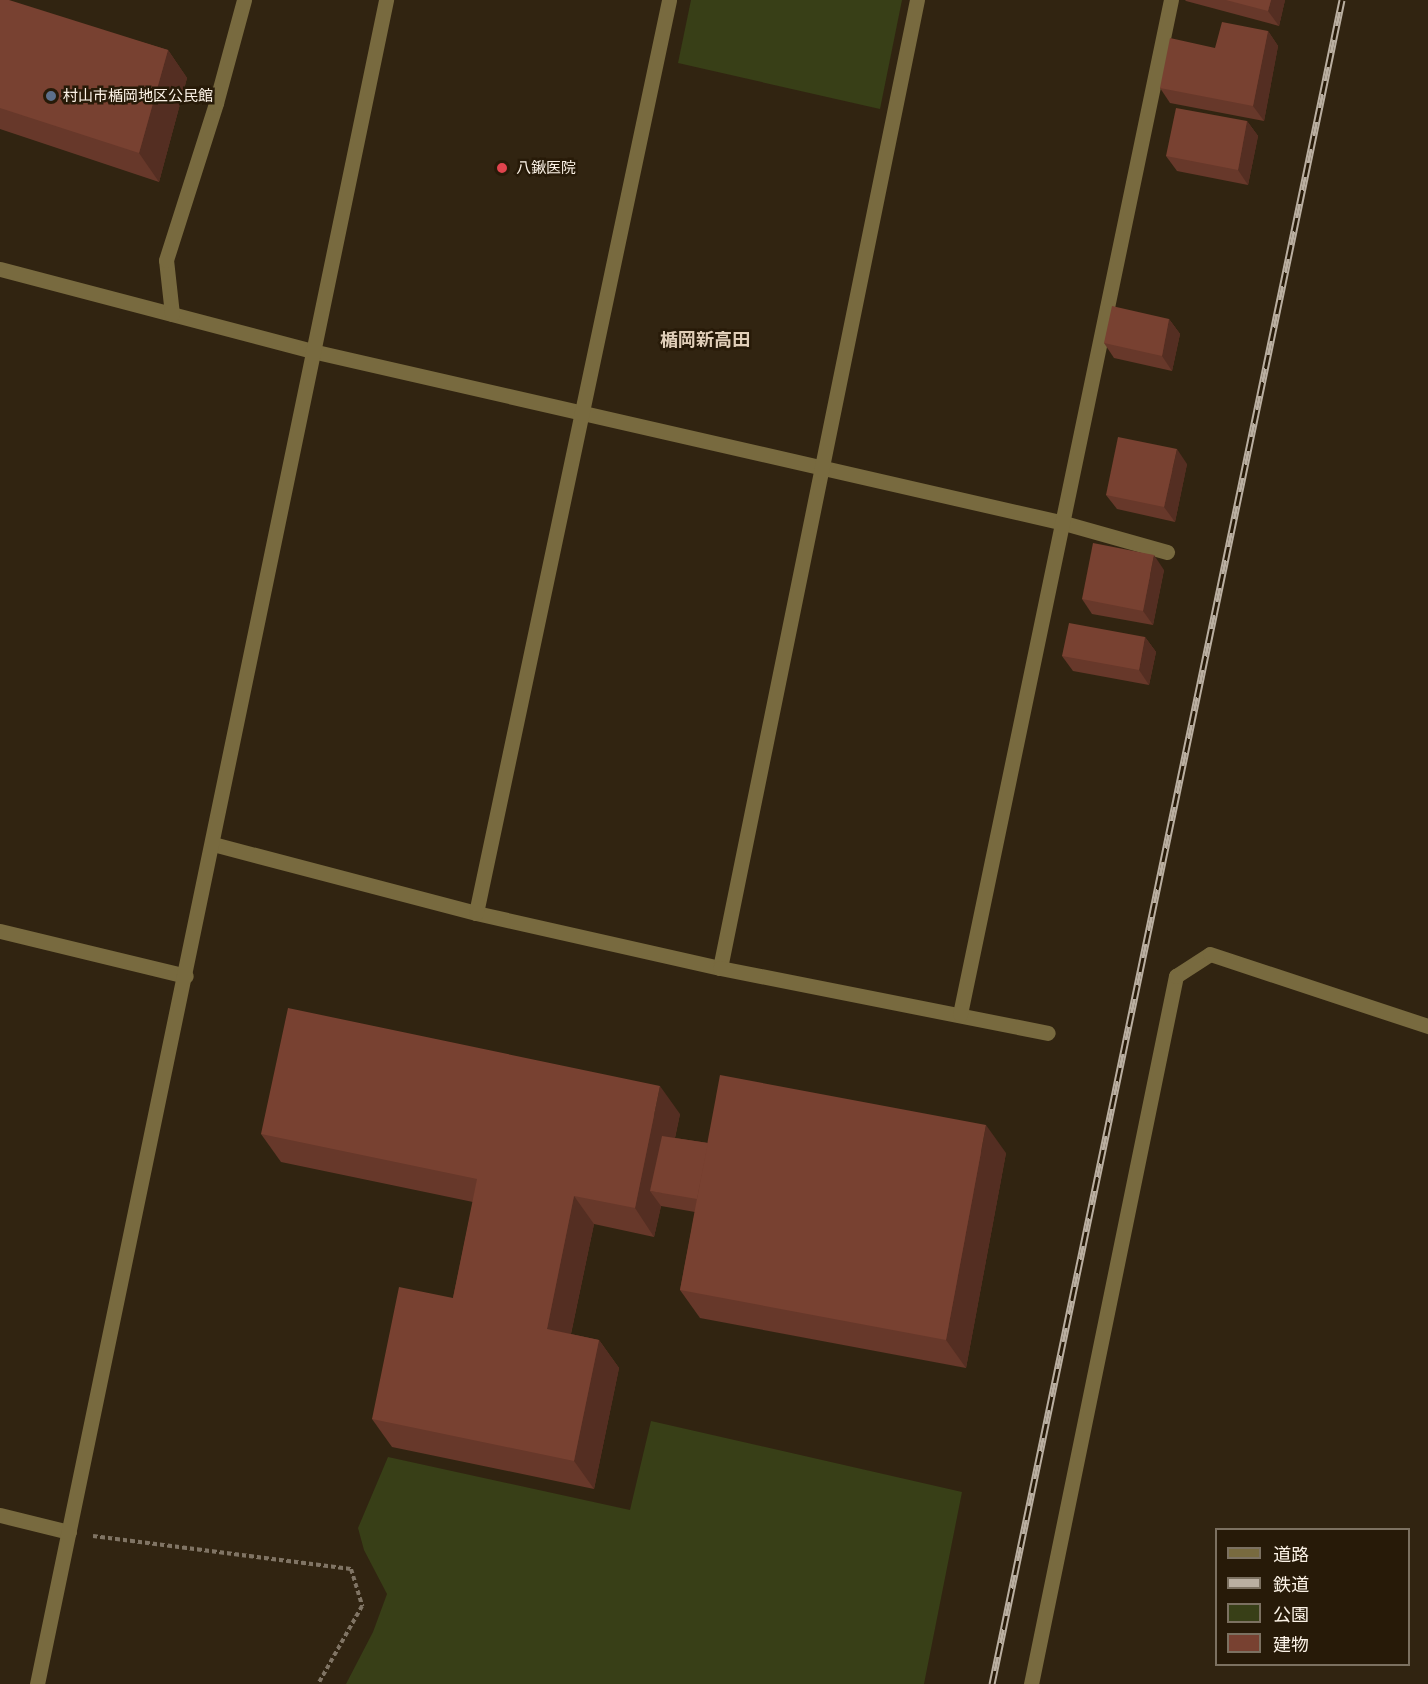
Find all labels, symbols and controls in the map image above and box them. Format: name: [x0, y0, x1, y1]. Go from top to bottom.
place label: 村山市楯岡地区公民館: [63, 87, 213, 105]
marker: 村山市楯岡地区公民館: [44, 89, 58, 103]
marker: 八鍬医院: [493, 159, 511, 177]
place label: 八鍬医院: [516, 159, 576, 177]
district label: 楯岡新高田: [660, 329, 750, 351]
legend: [1215, 1528, 1410, 1666]
text: 道路: [1273, 1543, 1309, 1566]
text: 鉄道: [1273, 1573, 1309, 1596]
text: 公園: [1273, 1603, 1309, 1626]
text: 建物: [1273, 1633, 1309, 1656]

